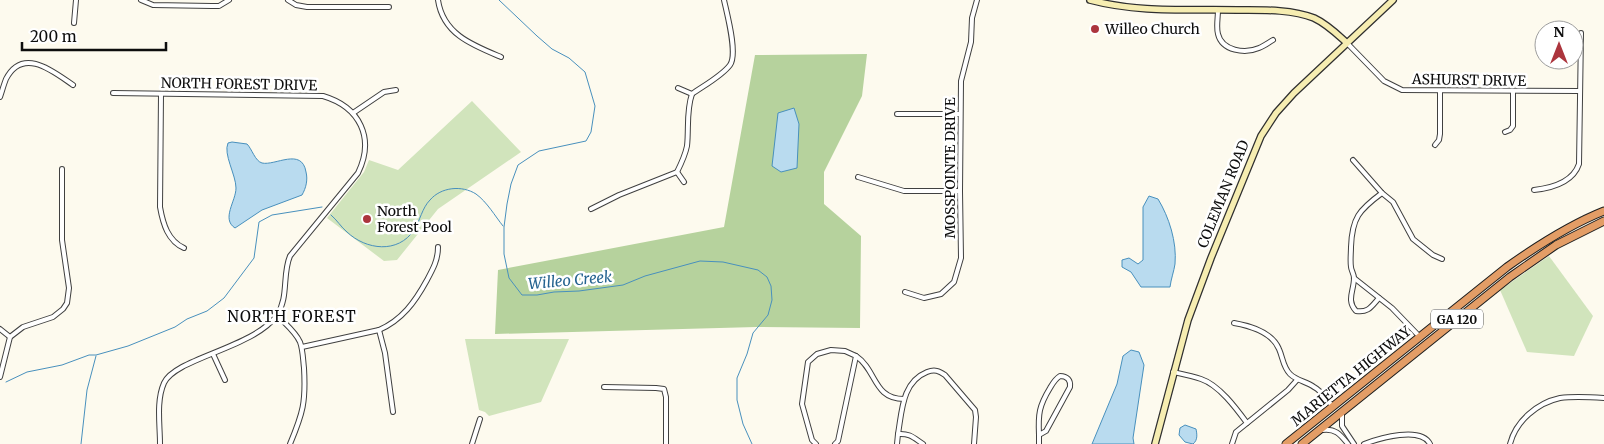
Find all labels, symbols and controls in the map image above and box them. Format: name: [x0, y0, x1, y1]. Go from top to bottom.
scale bar: [22, 20, 166, 52]
place label: Willeo Church: [1104, 20, 1200, 38]
north arrow: [1534, 20, 1584, 70]
marker: Willeo Church: [1089, 23, 1101, 35]
text: N: [1553, 23, 1565, 41]
text: 200 m: [30, 27, 77, 46]
street label: ASHURST DRIVE: [1411, 70, 1526, 90]
street label: NORTH FOREST DRIVE: [161, 74, 318, 94]
street label: MOSSPOINTE DRIVE: [941, 97, 959, 239]
street label: COLEMAN ROAD: [1193, 137, 1253, 251]
place label: North Forest Pool: [377, 202, 453, 236]
marker: North Forest Pool: [361, 213, 373, 225]
water label: Willeo Creek: [527, 267, 613, 293]
district label: NORTH FOREST: [227, 307, 357, 326]
road number: GA 120: [1431, 310, 1483, 328]
street label: MARIETTA HIGHWAY: [1287, 322, 1415, 430]

